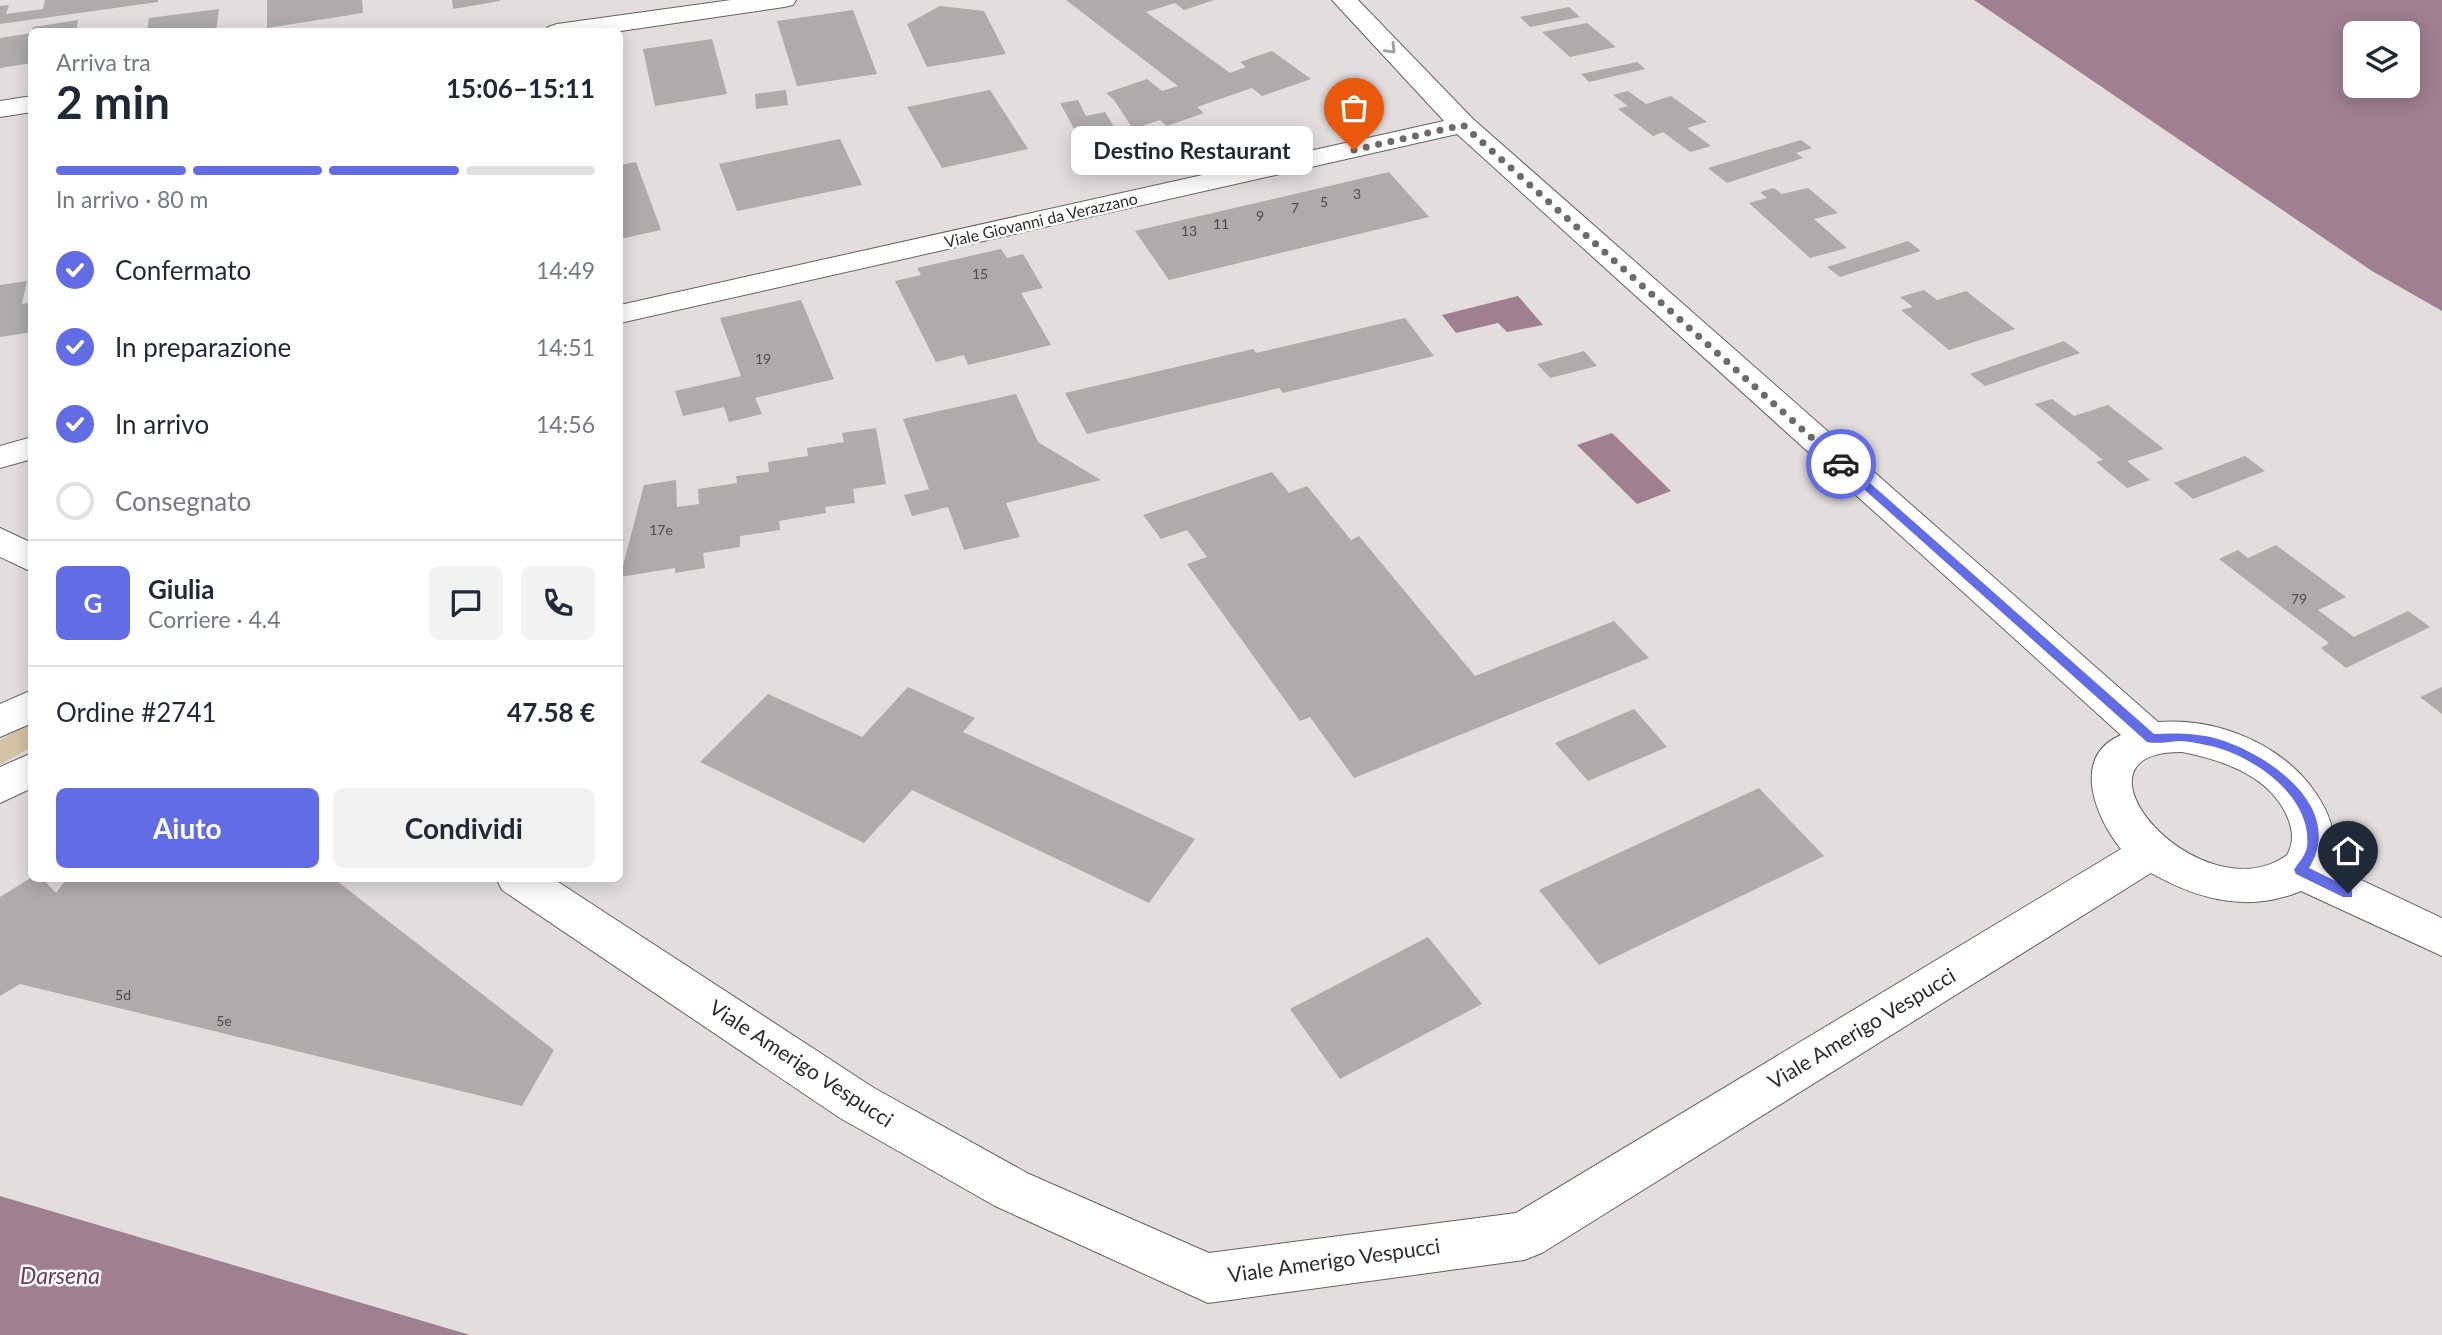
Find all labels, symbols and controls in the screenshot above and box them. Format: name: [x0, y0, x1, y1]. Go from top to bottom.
map controls: [2343, 21, 2420, 98]
button: layers: [2343, 21, 2420, 98]
one-way arrow: [1383, 41, 1396, 54]
text: Arriva tra: [56, 48, 151, 76]
text: 15:06–15:11: [446, 72, 595, 104]
text: 2 min: [56, 74, 170, 129]
pin: [1324, 78, 1384, 150]
icon: bag: [1335, 89, 1373, 127]
callout: Destino Restaurant: [1070, 125, 1312, 174]
text: Destino Restaurant: [1093, 136, 1291, 164]
text: In arrivo · 80 m: [56, 185, 209, 213]
house number: 3: [1353, 185, 1361, 202]
street label: Viale Giovanni da Verazzano: [942, 188, 1139, 251]
house number: 5: [1320, 193, 1328, 210]
house number: 7: [1291, 199, 1299, 216]
house number: 9: [1256, 207, 1264, 224]
house number: 11: [1213, 215, 1229, 232]
house number: 13: [1181, 222, 1197, 239]
icon: check: [56, 251, 94, 289]
text: Confermato: [115, 254, 251, 286]
text: 14:49: [536, 256, 595, 284]
house number: 15: [972, 265, 988, 282]
icon: check: [56, 328, 94, 366]
text: In preparazione: [115, 331, 291, 363]
text: 14:51: [536, 333, 595, 361]
house number: 19: [755, 350, 771, 367]
icon: check: [56, 405, 94, 443]
text: In arrivo: [115, 408, 209, 440]
text: 14:56: [536, 410, 595, 438]
courier: [1806, 429, 1876, 499]
icon: car: [1822, 445, 1860, 483]
text: Consegnato: [115, 485, 251, 517]
house number: 17e: [649, 521, 673, 538]
button: chat: [429, 566, 503, 640]
button: phone: [521, 566, 595, 640]
text: Giulia: [148, 573, 214, 605]
text: G: [84, 587, 102, 619]
house number: 79: [2291, 590, 2307, 607]
text: Corriere · 4.4: [148, 605, 281, 633]
text: Ordine #2741: [56, 696, 217, 728]
text: 47.58 €: [507, 696, 595, 728]
button: Aiuto: [56, 788, 319, 868]
button: Condividi: [333, 788, 595, 868]
pin: [2318, 821, 2378, 893]
icon: home: [2329, 832, 2367, 870]
street label: Viale Amerigo Vespucci: [1763, 962, 1959, 1094]
house number: 5d: [115, 986, 131, 1003]
street label: Viale Amerigo Vespucci: [705, 994, 898, 1132]
house number: 5e: [216, 1012, 232, 1029]
street label: Viale Amerigo Vespucci: [1226, 1232, 1442, 1287]
water label: Darsena: [20, 1261, 100, 1289]

